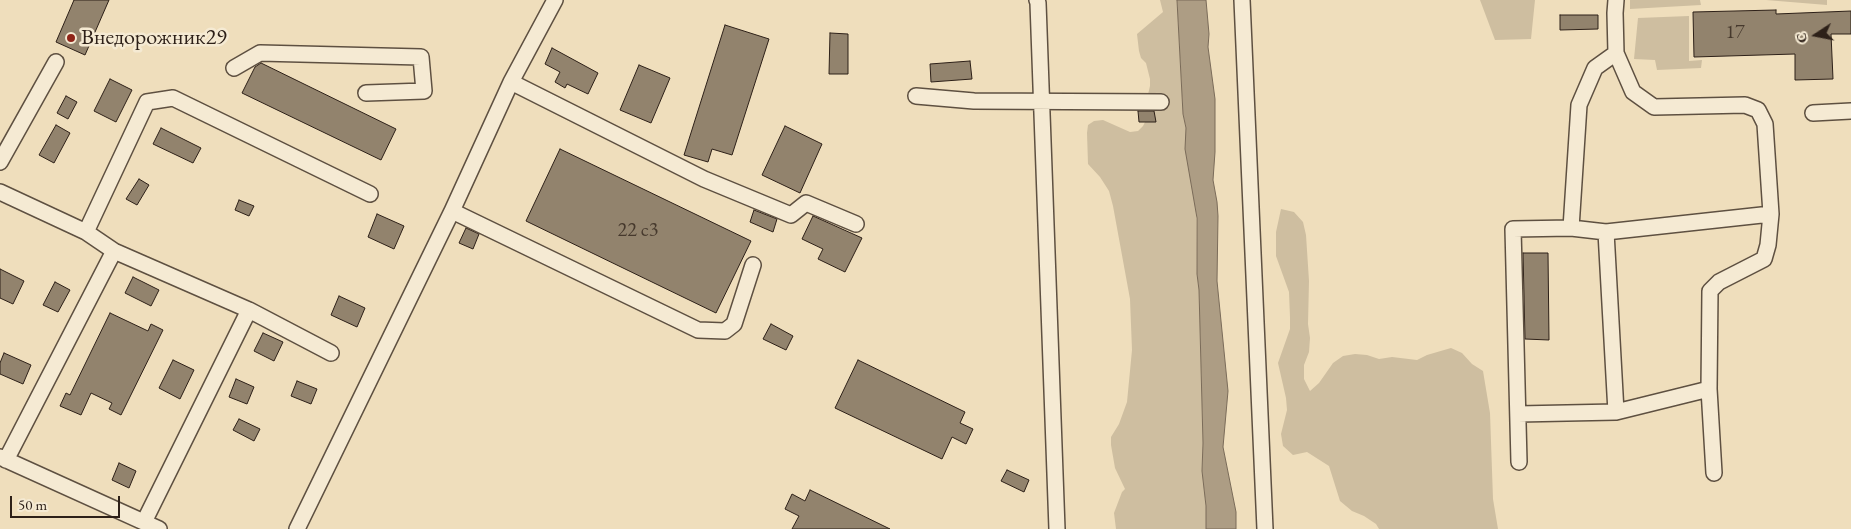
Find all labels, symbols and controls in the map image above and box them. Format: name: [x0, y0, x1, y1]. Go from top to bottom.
north arrow: [1791, 10, 1841, 60]
house number: 17: [1725, 21, 1745, 45]
place label: Внедорожник29: [81, 25, 227, 51]
text: С: [1791, 31, 1811, 44]
marker: Внедорожник29: [65, 32, 77, 44]
house number: 22 с3: [618, 219, 658, 243]
scale bar: [12, 486, 122, 518]
text: 50 m: [18, 495, 47, 514]

